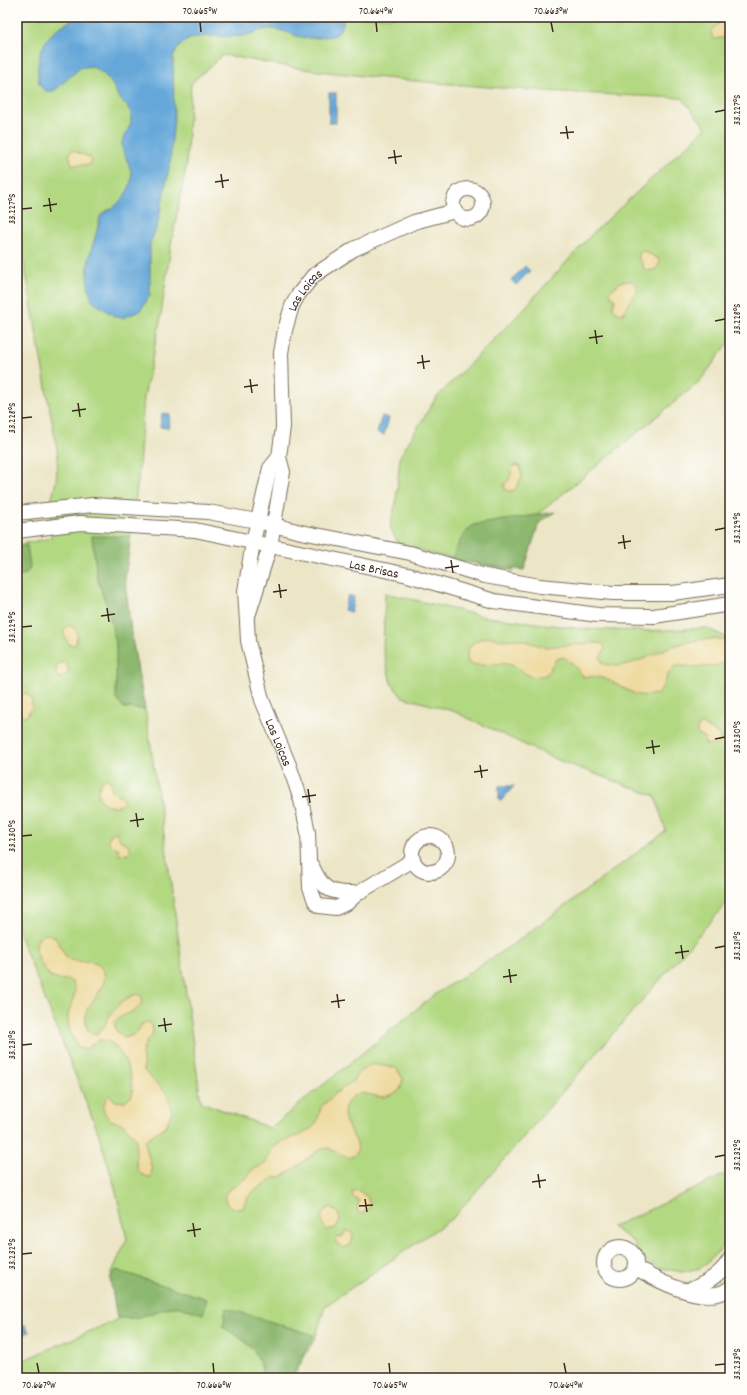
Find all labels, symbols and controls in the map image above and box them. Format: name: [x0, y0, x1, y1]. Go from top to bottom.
text: 70.665°W: [183, 5, 217, 19]
text: 70.664°W: [359, 5, 393, 19]
text: 70.663°W: [534, 5, 568, 19]
text: 33.227°S: [731, 95, 745, 125]
text: 33.227°S: [6, 194, 20, 224]
street label: Las Loicas: [284, 265, 327, 314]
text: 33.228°S: [731, 304, 745, 334]
text: 33.228°S: [6, 403, 20, 433]
text: 33.229°S: [731, 512, 745, 544]
street label: Las Brisas: [347, 556, 400, 585]
text: 33.229°S: [6, 611, 20, 643]
street label: Las Loicas: [259, 716, 296, 770]
text: 33.230°S: [731, 721, 745, 753]
text: 33.230°S: [6, 820, 20, 852]
text: 33.231°S: [731, 931, 745, 961]
text: 33.231°S: [6, 1030, 20, 1060]
text: 33.232°S: [731, 1139, 745, 1171]
text: 33.232°S: [6, 1238, 20, 1270]
text: 33.233°S: [731, 1348, 745, 1380]
text: 70.667°W: [22, 1379, 56, 1393]
text: 70.666°W: [197, 1379, 232, 1393]
text: 70.665°W: [373, 1379, 407, 1393]
text: 70.664°W: [549, 1379, 583, 1393]

